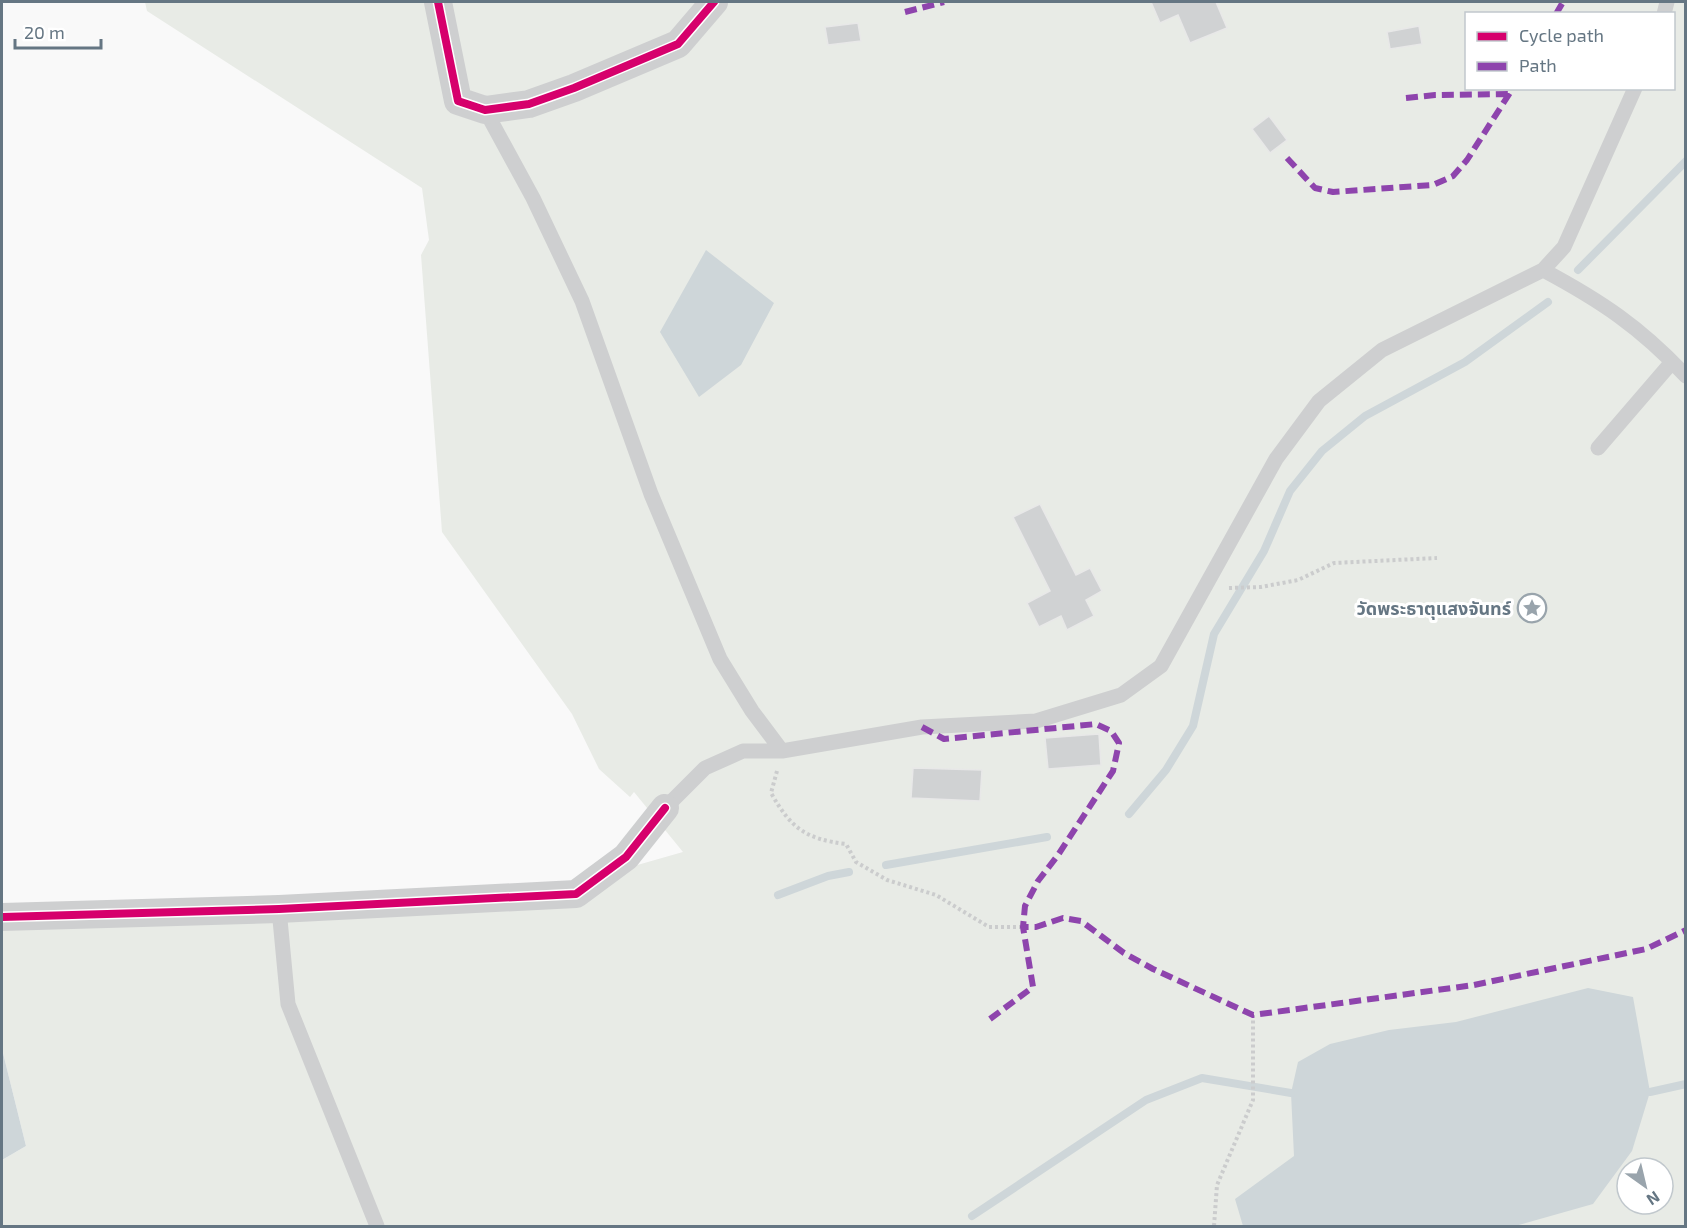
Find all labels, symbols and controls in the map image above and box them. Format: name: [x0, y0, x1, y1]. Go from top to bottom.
scale bar: [15, 12, 100, 50]
legend: [1465, 12, 1675, 90]
text: 20 m: [24, 21, 65, 43]
text: Cycle path: [1519, 24, 1604, 46]
text: Path: [1519, 54, 1557, 76]
place icon: วัดพระธาตุแสงจันทร์: [1516, 592, 1548, 624]
place label: วัดพระธาตุแสงจันทร์: [1357, 597, 1511, 620]
north arrow: [1615, 1156, 1675, 1216]
text: N: [1644, 1188, 1664, 1210]

